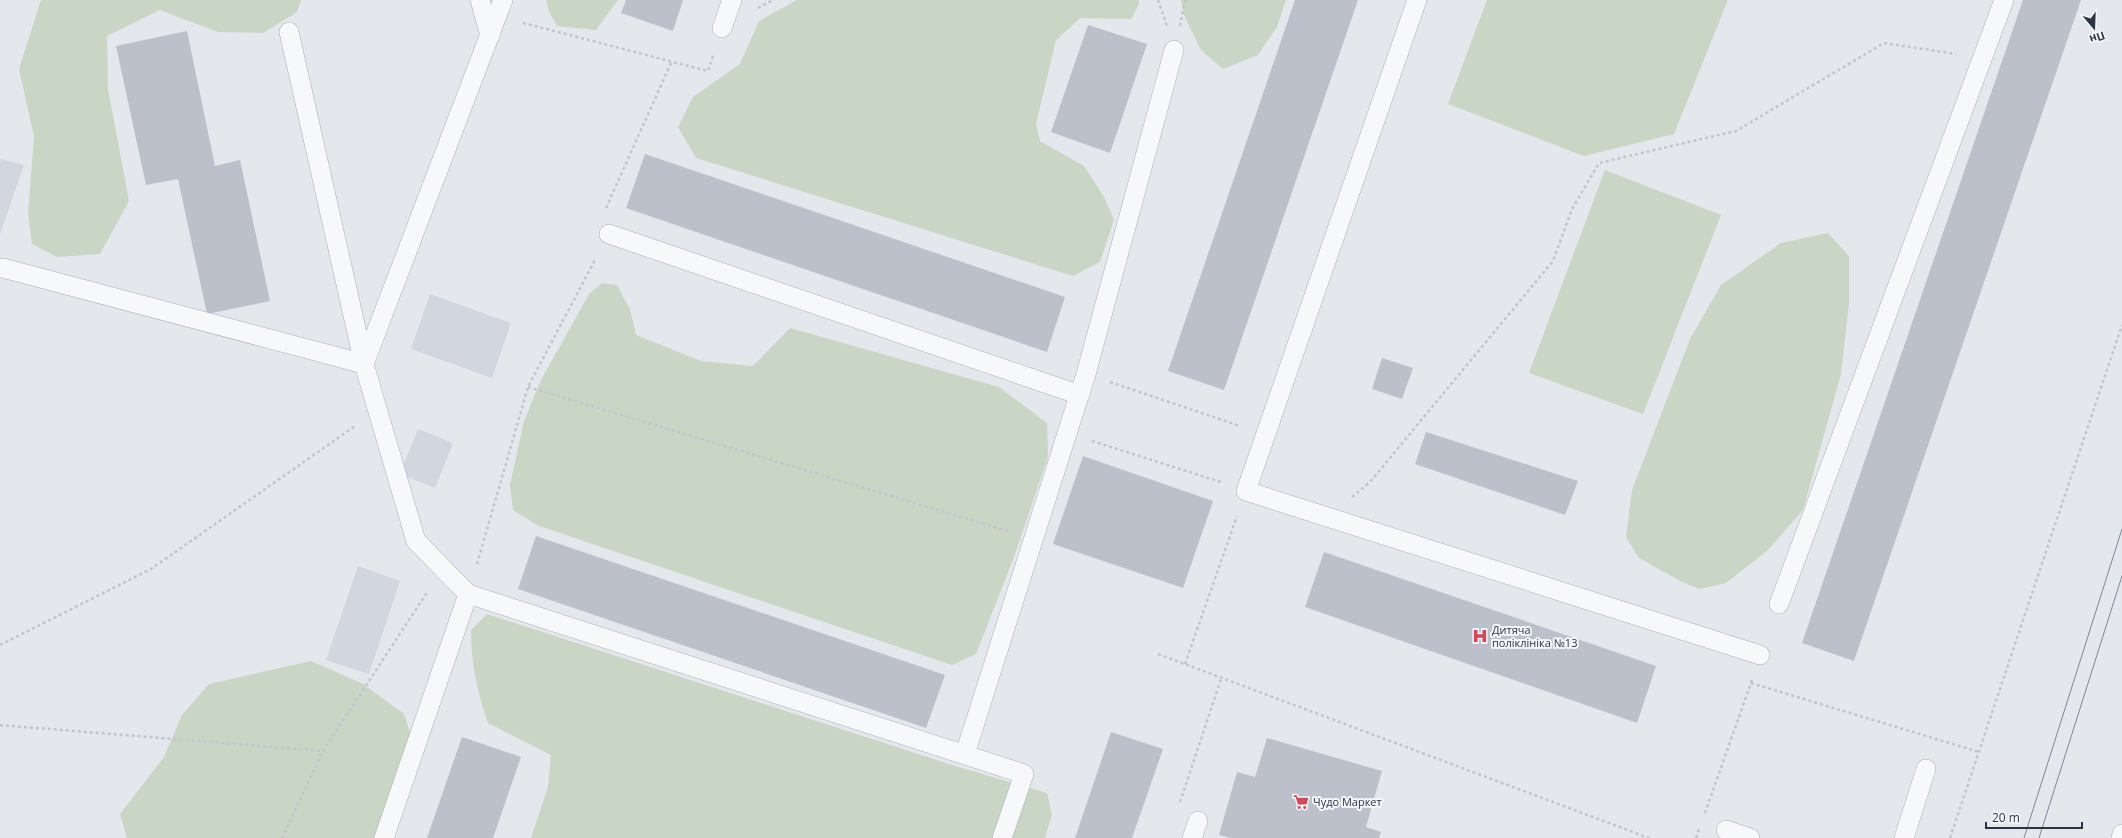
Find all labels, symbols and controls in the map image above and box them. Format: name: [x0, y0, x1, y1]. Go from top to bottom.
north arrow: [2074, 8, 2114, 48]
text: Пн: [2088, 28, 2107, 48]
place label: Дитяча поліклініка №13: [1492, 622, 1577, 650]
hospital icon: Дитяча поліклініка №13: [1471, 627, 1489, 645]
supermarket icon: Чудо Маркет: [1292, 793, 1310, 811]
place label: Чудо Маркет: [1313, 794, 1382, 809]
scale bar: [1986, 804, 2082, 830]
text: 20 m: [1992, 809, 2020, 826]

